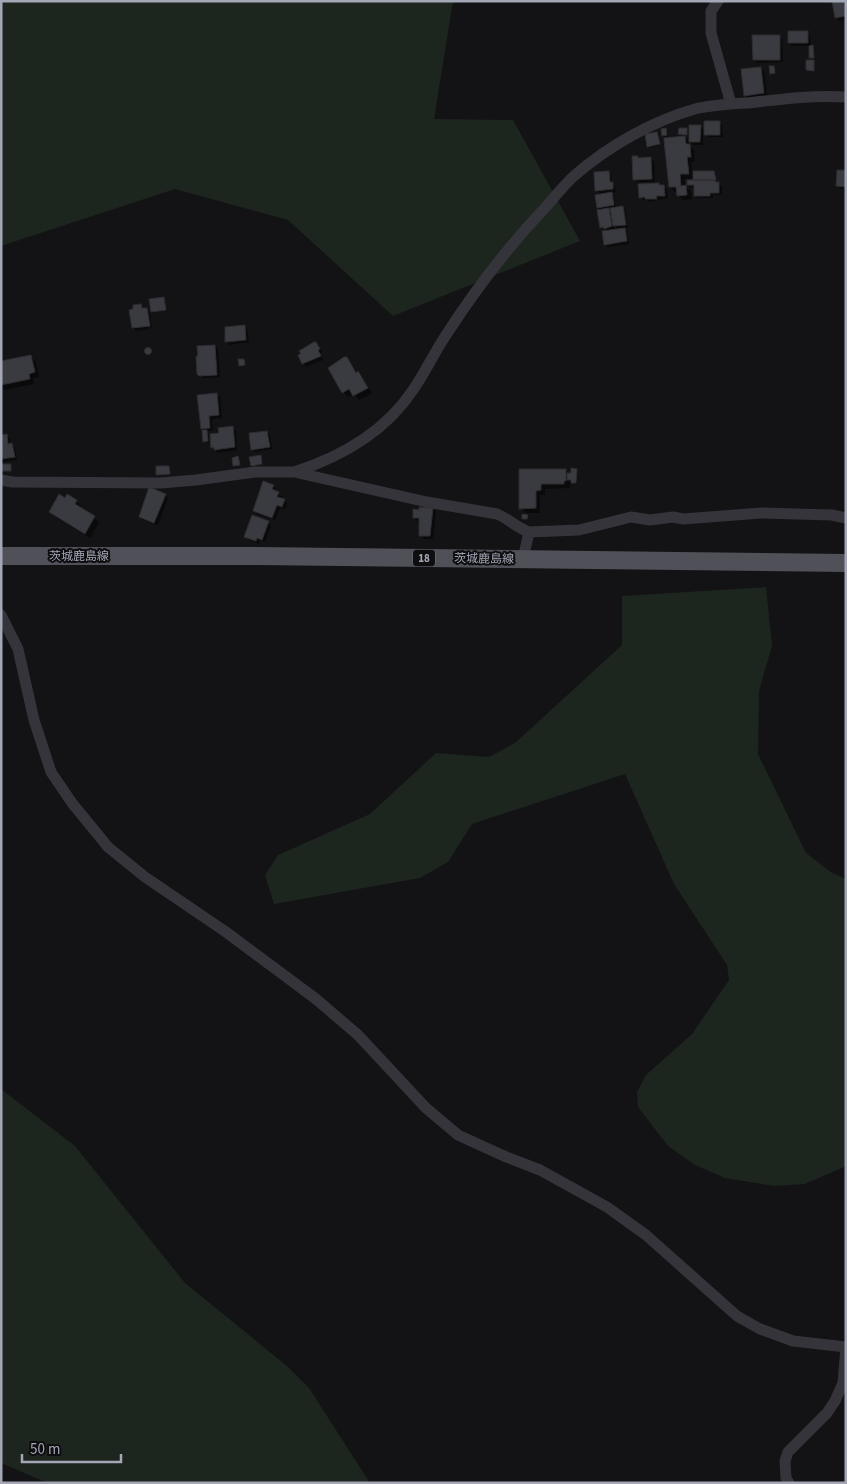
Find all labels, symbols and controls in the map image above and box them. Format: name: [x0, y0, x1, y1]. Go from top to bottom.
street label: 茨城鹿島線: [49, 548, 109, 565]
road number: 18: [413, 550, 435, 566]
street label: 茨城鹿島線: [454, 550, 514, 568]
scale bar: [22, 1432, 121, 1464]
text: 50 m: [30, 1439, 60, 1460]

